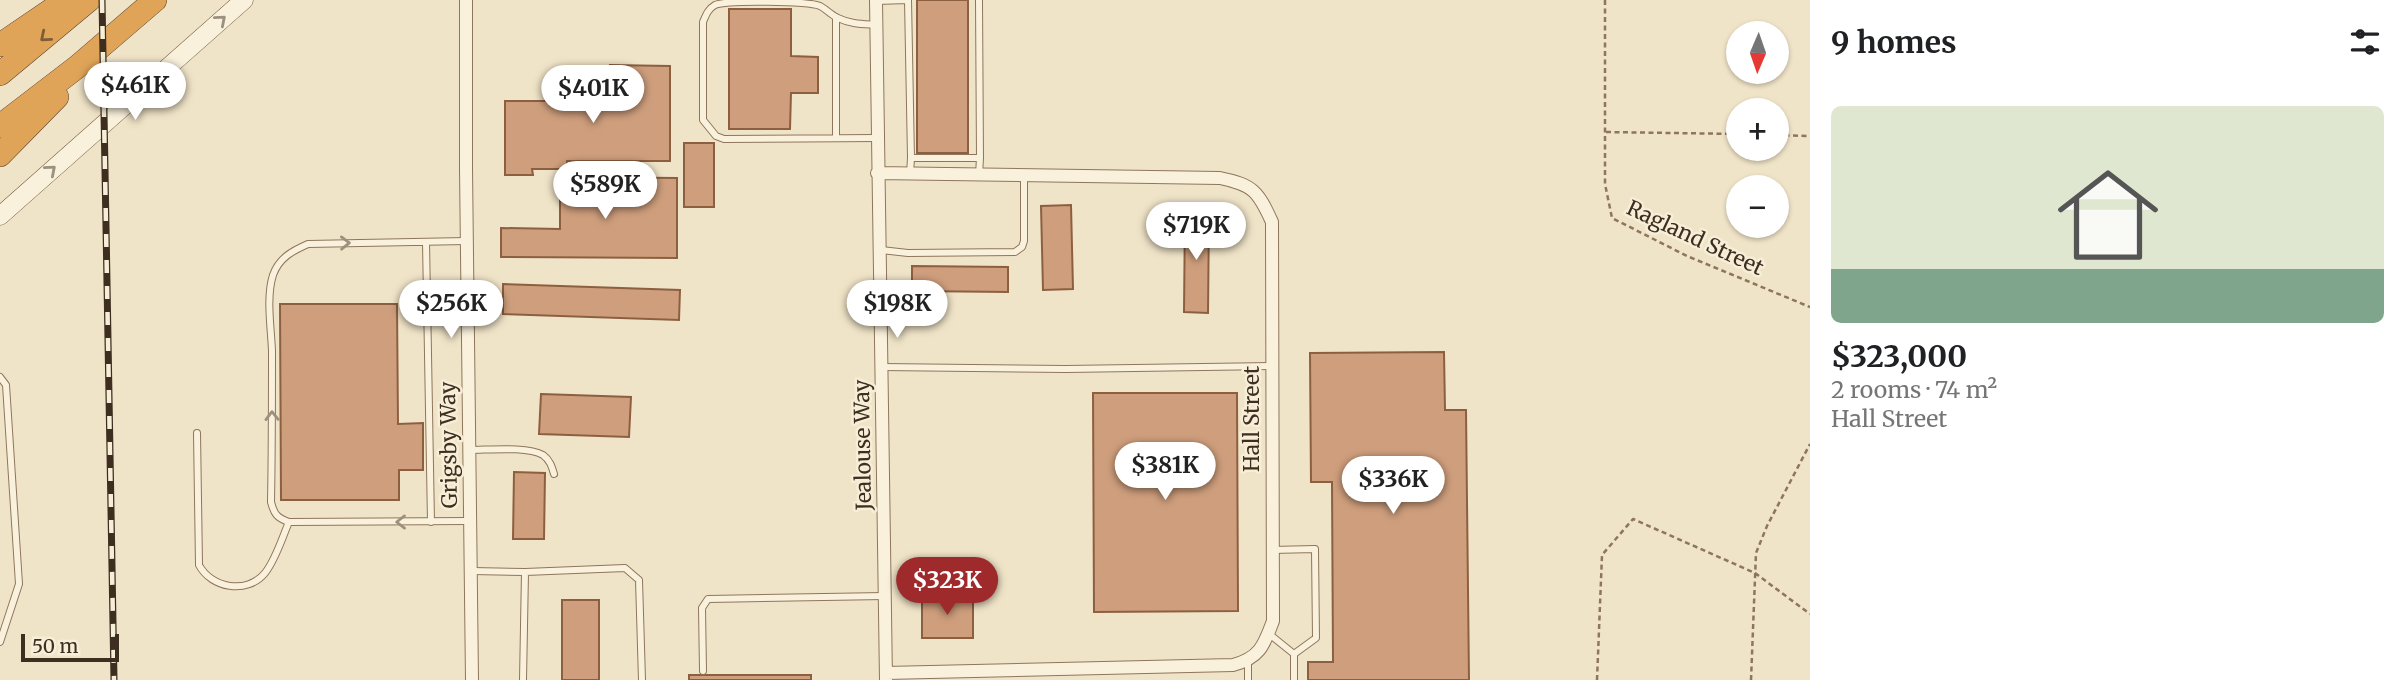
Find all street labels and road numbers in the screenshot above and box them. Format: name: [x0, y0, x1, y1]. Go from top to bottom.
street label: Ragland Street: [1622, 194, 1768, 281]
street label: Hall Street: [1238, 366, 1265, 472]
street label: Jealouse Way: [848, 379, 877, 512]
street label: Grigsby Way: [434, 381, 463, 509]

